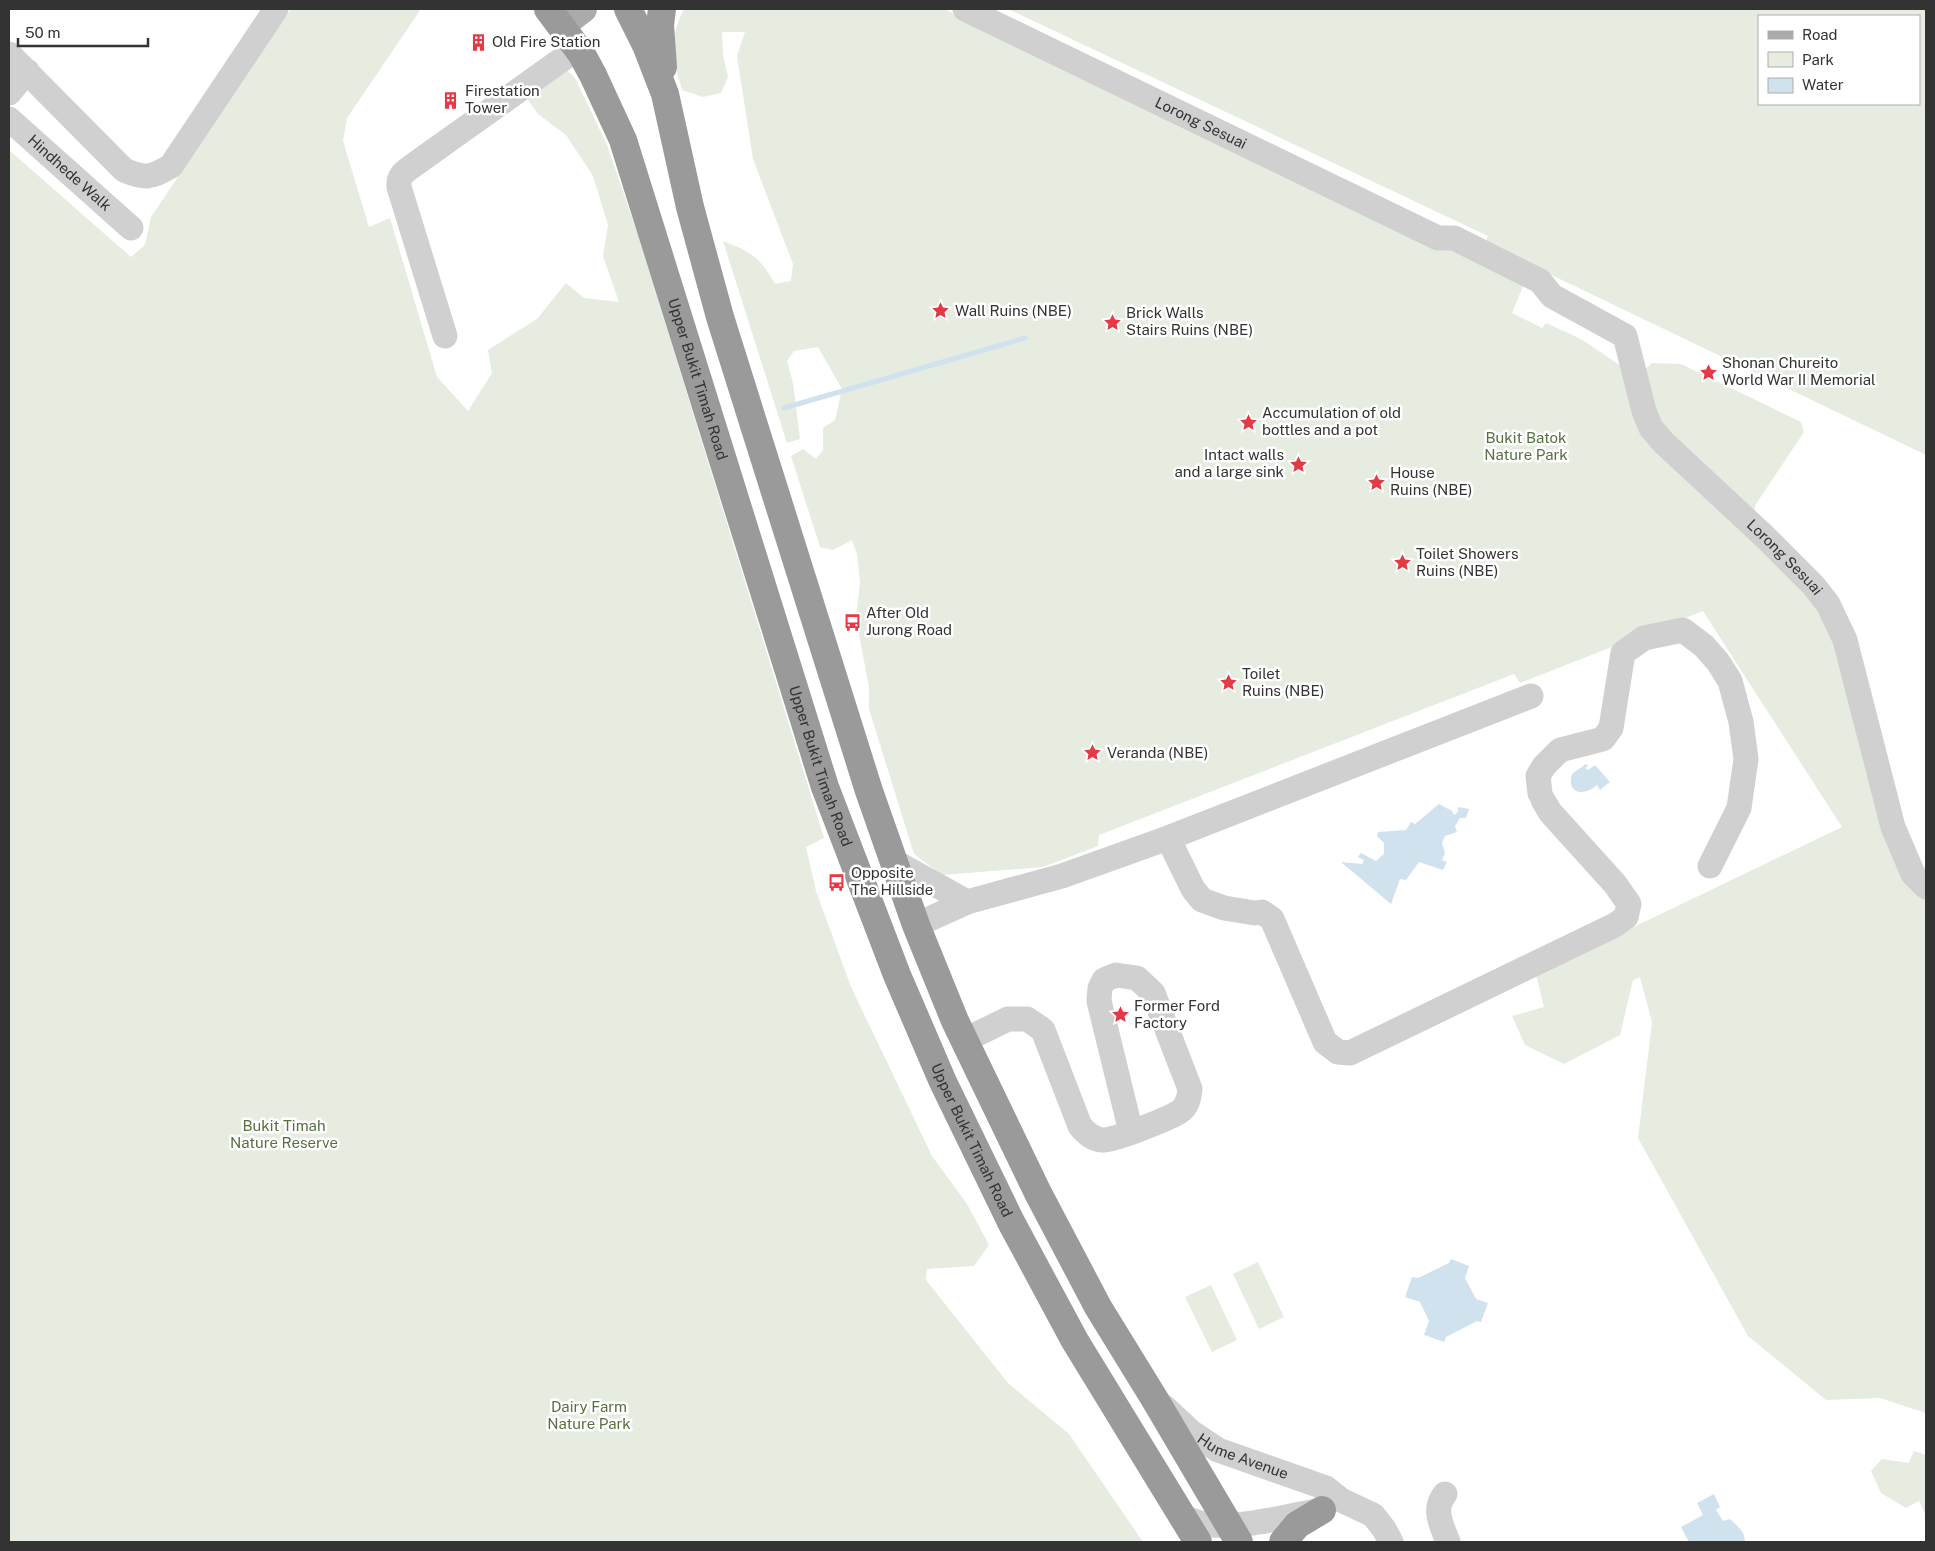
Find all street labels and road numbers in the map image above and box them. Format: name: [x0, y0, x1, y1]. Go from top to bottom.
street label: Lorong Sesuai: [1153, 93, 1250, 152]
street label: Hindhede Walk: [25, 131, 115, 214]
street label: Upper Bukit Timah Road: [665, 296, 731, 462]
street label: Lorong Sesuai: [1744, 516, 1826, 598]
street label: Upper Bukit Timah Road: [786, 683, 856, 849]
street label: Upper Bukit Timah Road: [928, 1060, 1016, 1220]
street label: Hume Avenue: [1194, 1430, 1291, 1482]

